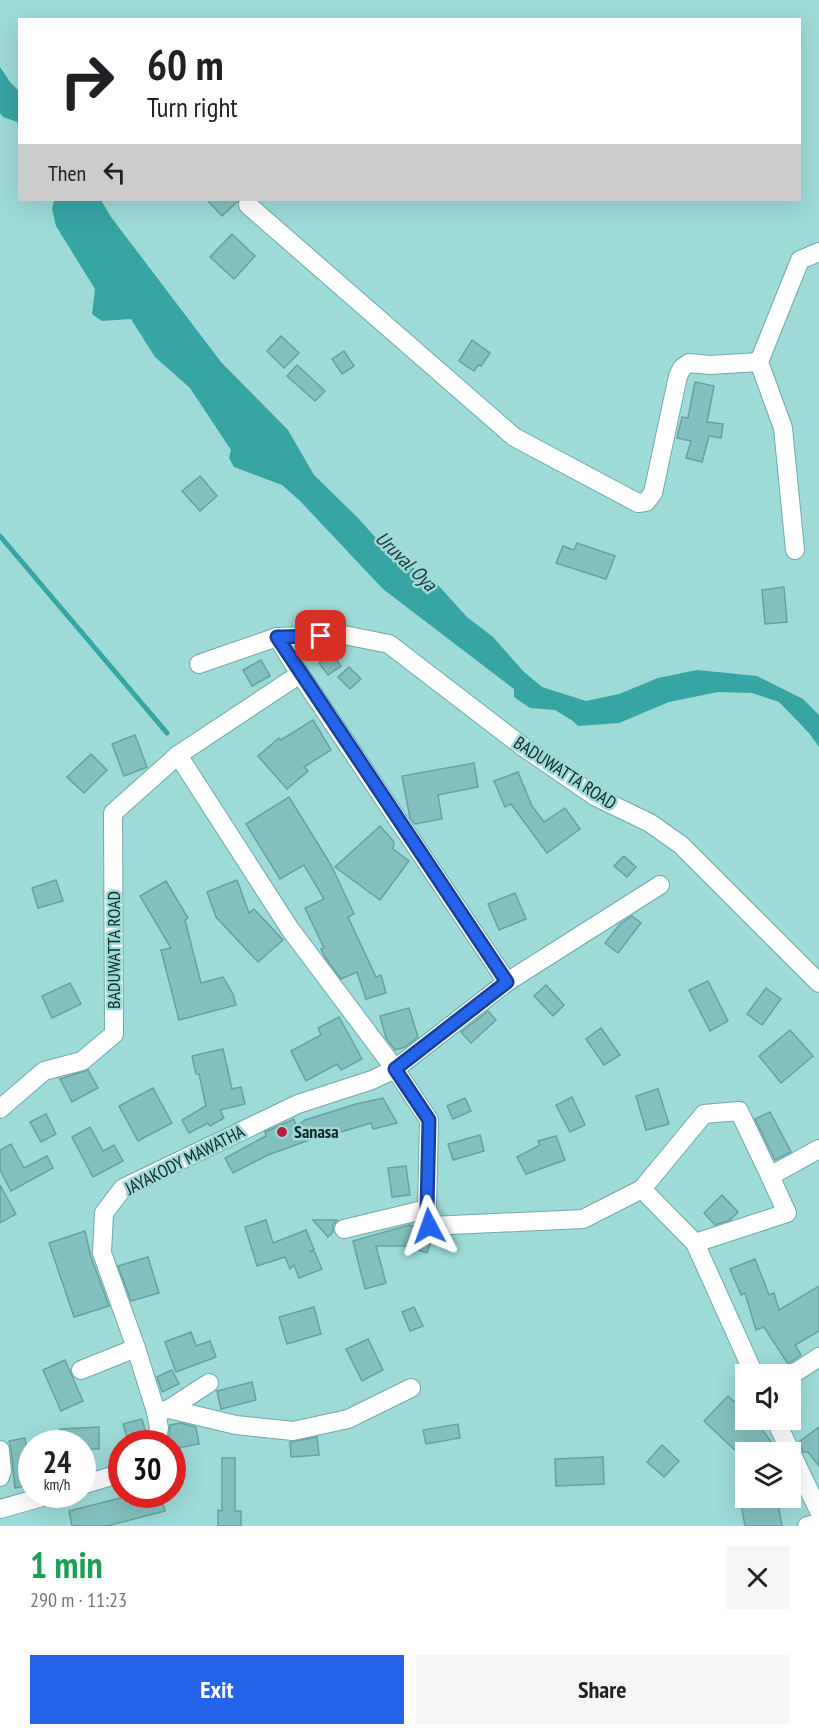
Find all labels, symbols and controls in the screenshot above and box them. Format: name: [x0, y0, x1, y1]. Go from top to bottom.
text: 60 m: [147, 37, 224, 92]
icon: right: [48, 42, 126, 120]
text: Turn right: [147, 90, 238, 124]
icon: left: [98, 156, 131, 189]
text: Then: [48, 159, 86, 187]
water label: Uruval Oya: [370, 525, 443, 597]
pin: [295, 610, 346, 661]
icon: arrive: [304, 619, 337, 652]
street label: BADUWATTA ROAD: [510, 731, 621, 814]
street label: BADUWATTA ROAD: [102, 891, 125, 1009]
street label: JAYAKODY MAWATHA: [120, 1119, 249, 1200]
place label: Sanasa: [294, 1120, 339, 1143]
marker: Sanasa: [275, 1125, 289, 1139]
position arrow: [397, 1194, 461, 1258]
map controls: [735, 1364, 801, 1508]
button: sound: [735, 1364, 801, 1430]
speed limit sign: 30: [108, 1430, 186, 1508]
text: 24: [43, 1442, 71, 1481]
button: layers: [735, 1442, 801, 1508]
text: km/h: [44, 1475, 70, 1494]
text: 1 min: [30, 1541, 103, 1588]
button: close: [726, 1546, 789, 1609]
text: 290 m · 11:23: [30, 1587, 127, 1613]
button: Exit: [30, 1655, 404, 1724]
button: Share: [416, 1655, 789, 1724]

